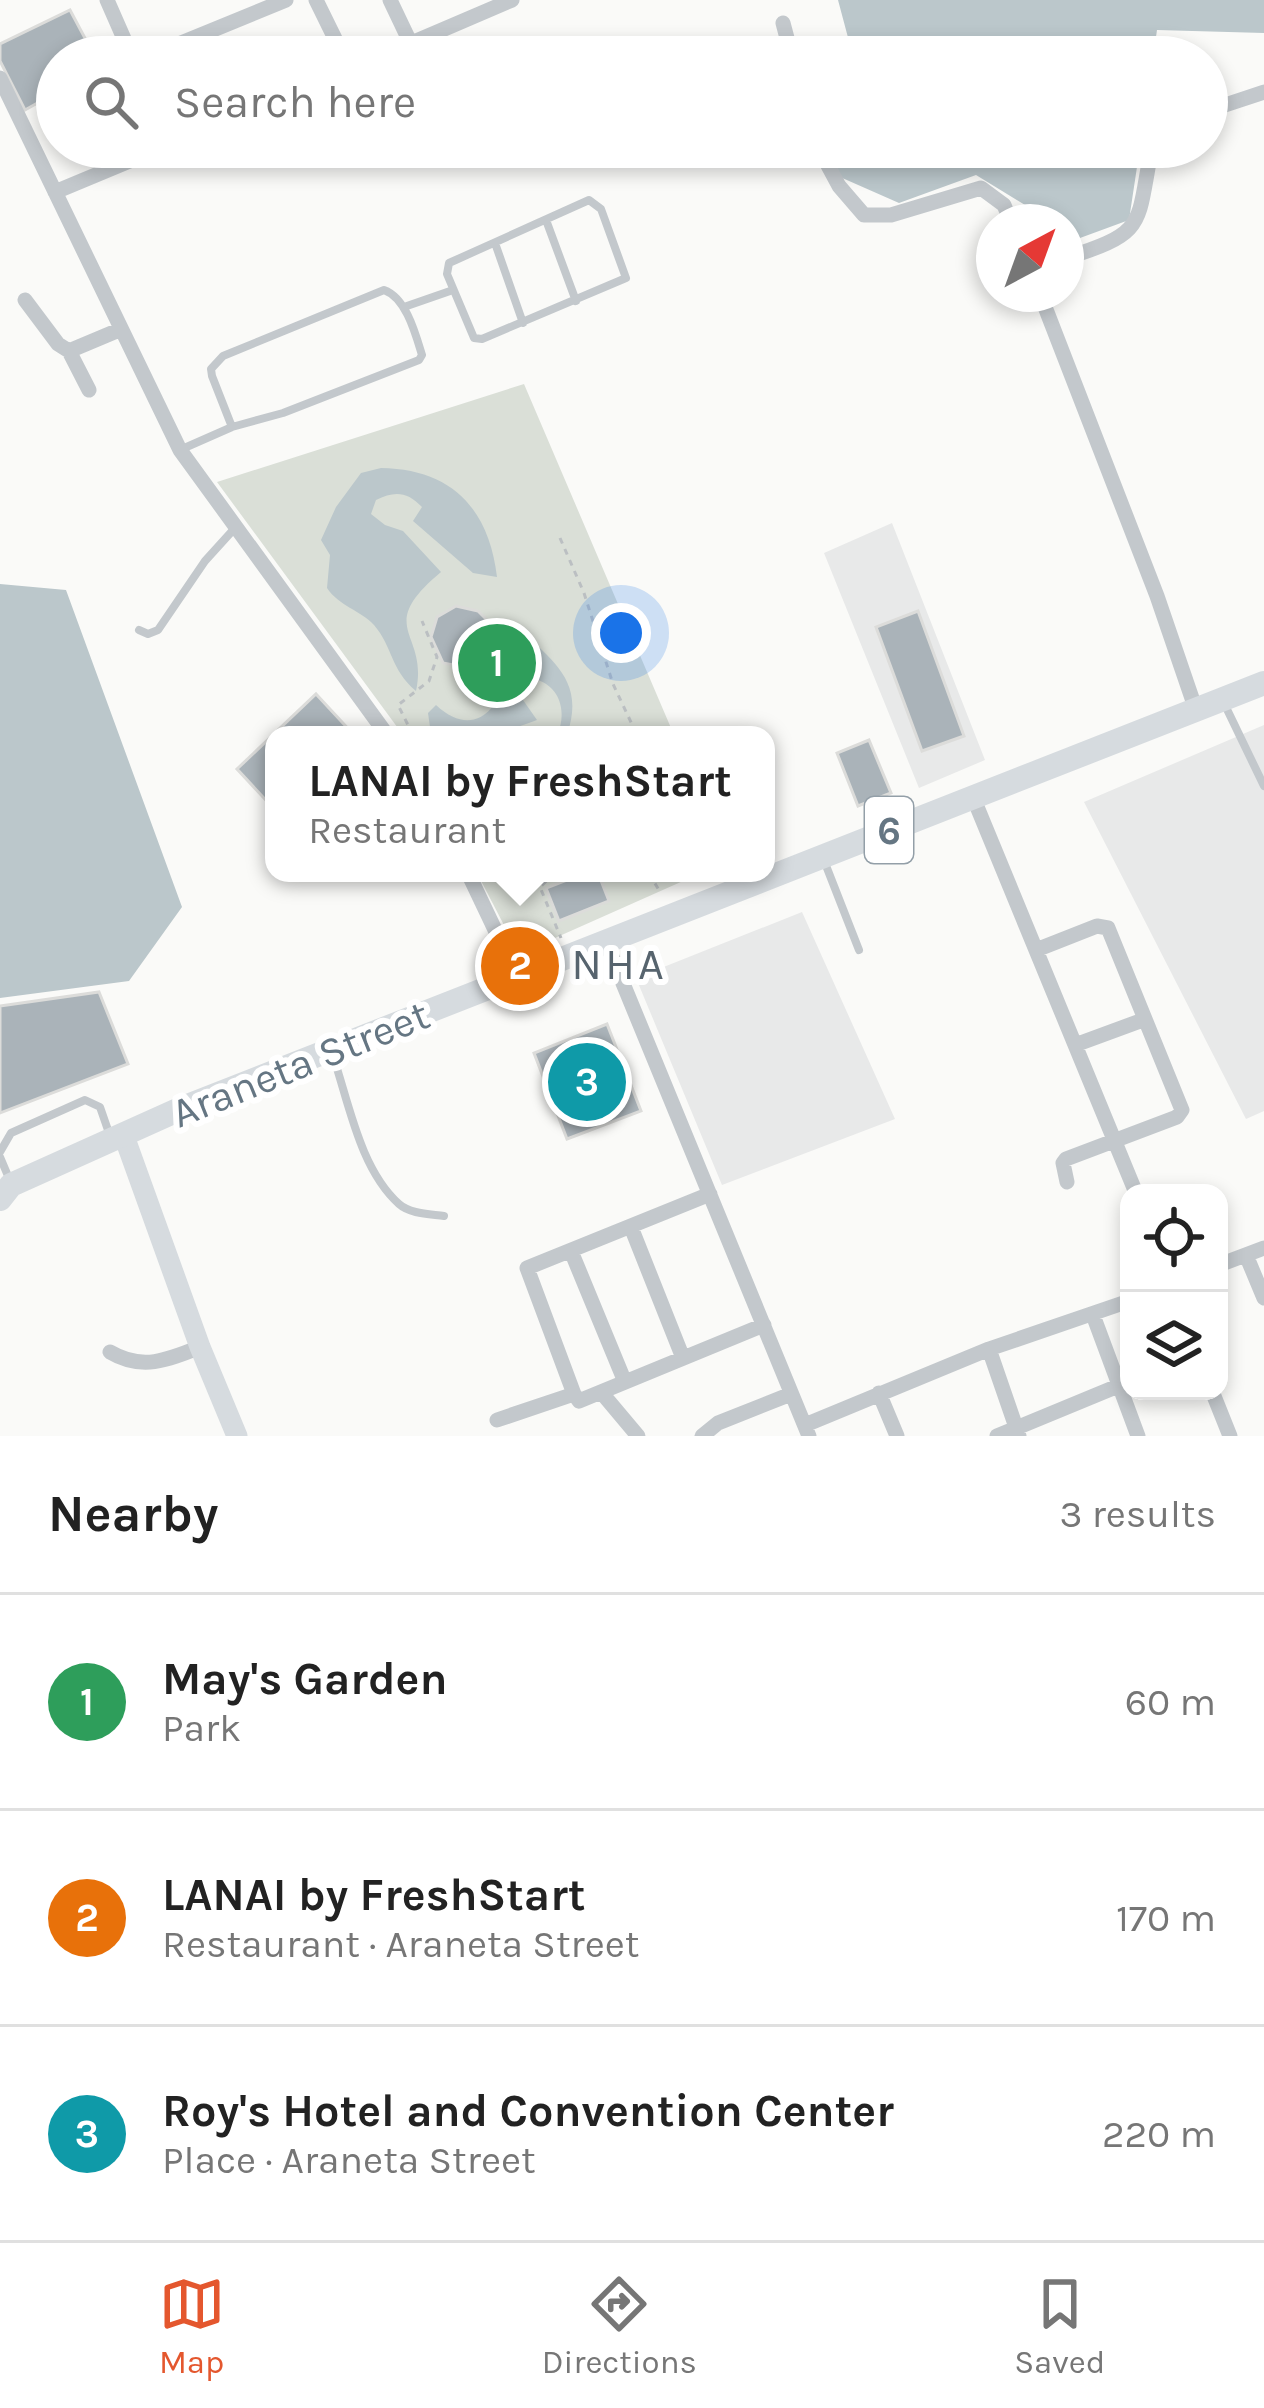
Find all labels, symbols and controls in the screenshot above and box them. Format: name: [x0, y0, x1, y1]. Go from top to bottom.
search box: [36, 36, 1228, 168]
icon: search: [78, 69, 144, 135]
text: Search here: [174, 76, 416, 128]
north arrow: [976, 204, 1084, 312]
your location: [591, 603, 651, 663]
pin: 1: [458, 618, 536, 708]
popup: [265, 726, 775, 882]
text: LANAI by FreshStart: [308, 755, 732, 807]
road number: 6: [865, 797, 913, 863]
text: Restaurant: [308, 807, 506, 853]
pin: 2: [481, 921, 559, 1011]
district label: NHA: [571, 938, 667, 990]
street label: Araneta Street: [164, 990, 437, 1138]
pin: 3: [548, 1037, 626, 1127]
map controls: [1120, 1184, 1228, 1400]
button: locate: [1120, 1184, 1228, 1292]
button: layers: [1120, 1292, 1228, 1400]
text: Nearby: [48, 1484, 218, 1544]
text: 3 results: [1059, 1491, 1216, 1537]
text: May's Garden: [162, 1653, 448, 1705]
text: 1: [80, 1679, 94, 1725]
text: 60 m: [1125, 1679, 1216, 1725]
text: Park: [162, 1705, 241, 1751]
text: LANAI by FreshStart: [162, 1869, 586, 1921]
text: 2: [75, 1895, 99, 1941]
text: 170 m: [1116, 1895, 1216, 1941]
text: Restaurant · Araneta Street: [162, 1921, 639, 1967]
text: Roy's Hotel and Convention Center: [162, 2085, 894, 2137]
text: 3: [75, 2111, 99, 2157]
text: 220 m: [1102, 2111, 1216, 2157]
text: Place · Araneta Street: [162, 2137, 536, 2183]
tab: Map: [159, 2271, 225, 2381]
tab: Directions: [542, 2271, 697, 2381]
tab: Saved: [1014, 2271, 1105, 2381]

